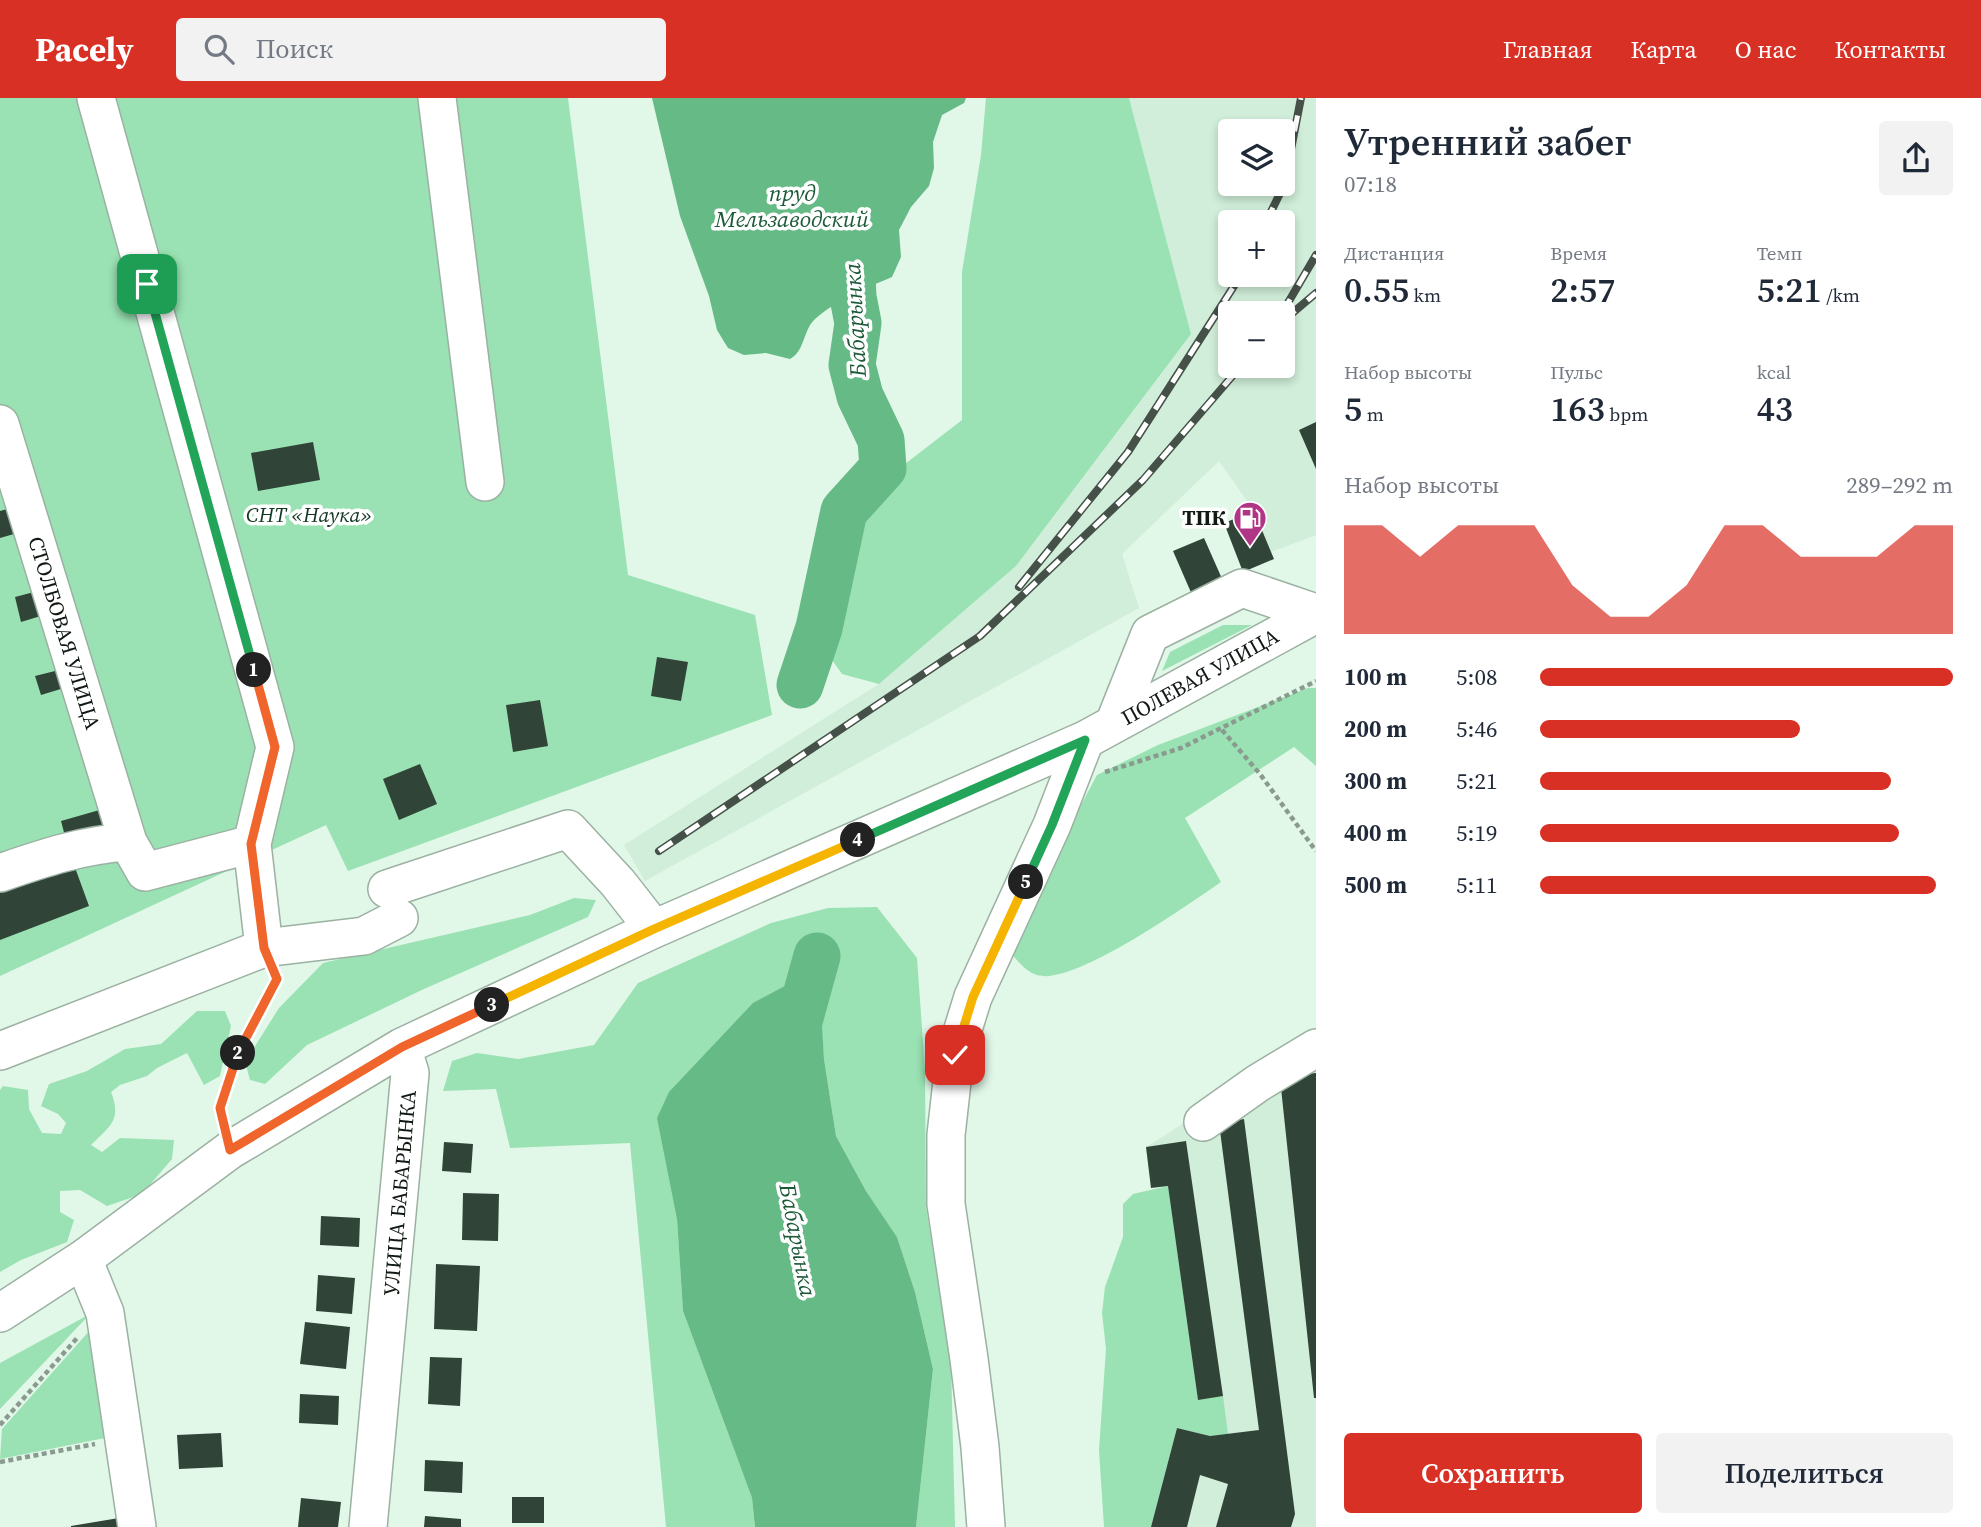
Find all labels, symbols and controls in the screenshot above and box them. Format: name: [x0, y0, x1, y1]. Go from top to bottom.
search box: [176, 18, 666, 81]
text: Pacely: [35, 27, 134, 72]
icon: search: [200, 30, 238, 68]
text: Поиск: [256, 31, 333, 67]
text: Главная: [1503, 33, 1592, 66]
text: Карта: [1630, 33, 1697, 66]
text: О нас: [1735, 33, 1796, 66]
text: Контакты: [1834, 33, 1946, 66]
text: Утренний забег: [1344, 116, 1631, 168]
map controls: [1218, 119, 1295, 378]
button: layers: [1218, 119, 1295, 196]
button: share: [1879, 121, 1953, 195]
text: 07:18: [1344, 168, 1397, 200]
water label: пруд Мельзаводский: [714, 177, 869, 235]
button: +: [1218, 210, 1295, 287]
text: Дистанция: [1344, 240, 1444, 266]
text: Время: [1550, 240, 1607, 266]
text: Темп: [1757, 240, 1802, 266]
pin: [117, 254, 177, 314]
water label: Бабарынка: [836, 262, 874, 379]
icon: arrive: [128, 265, 166, 303]
text: 0.55: [1344, 266, 1409, 314]
text: 2:57: [1550, 266, 1615, 314]
text: 5:21: [1757, 266, 1822, 314]
text: km: [1409, 282, 1441, 308]
text: /km: [1822, 282, 1860, 308]
button: −: [1218, 301, 1295, 378]
text: Набор высоты: [1344, 359, 1472, 385]
text: Пульс: [1550, 359, 1603, 385]
text: kcal: [1757, 359, 1791, 385]
text: 5: [1344, 385, 1362, 433]
text: 163: [1550, 385, 1605, 433]
text: 43: [1757, 385, 1793, 433]
text: m: [1362, 401, 1384, 427]
text: bpm: [1605, 401, 1648, 427]
text: Набор высоты: [1344, 469, 1499, 501]
text: 289–292 m: [1846, 469, 1953, 501]
fuel station icon: ТПК: [1231, 499, 1269, 548]
park label: СНТ «Наука»: [246, 500, 372, 529]
place label: ТПК: [1182, 503, 1226, 532]
street label: СТОЛБОВАЯ УЛИЦА: [21, 533, 108, 733]
street label: ПОЛЕВАЯ УЛИЦА: [1116, 621, 1284, 732]
pin: 1: [236, 652, 272, 688]
text: 1: [248, 656, 259, 682]
text: 100 m: [1344, 661, 1407, 693]
text: 5:08: [1456, 661, 1497, 693]
text: 200 m: [1344, 713, 1407, 745]
text: 5:46: [1456, 713, 1497, 745]
text: 300 m: [1344, 765, 1407, 797]
text: 5:21: [1456, 765, 1497, 797]
text: 400 m: [1344, 817, 1407, 849]
text: 5:19: [1456, 817, 1497, 849]
pin: 4: [840, 822, 876, 858]
text: 4: [852, 826, 863, 852]
pin: 5: [1009, 864, 1044, 900]
text: 5: [1020, 868, 1031, 894]
text: 500 m: [1344, 869, 1407, 901]
text: 5:11: [1456, 869, 1497, 901]
pin: 3: [475, 988, 510, 1023]
text: 3: [486, 991, 497, 1017]
pin: [925, 1025, 985, 1085]
pin: 2: [220, 1035, 256, 1070]
icon: check: [936, 1036, 974, 1074]
text: 2: [232, 1039, 243, 1065]
street label: УЛИЦА БАБАРЫНКА: [376, 1089, 423, 1297]
water label: Бабарынка: [771, 1180, 825, 1299]
button: Сохранить: [1344, 1433, 1642, 1513]
button: Поделиться: [1656, 1433, 1953, 1513]

